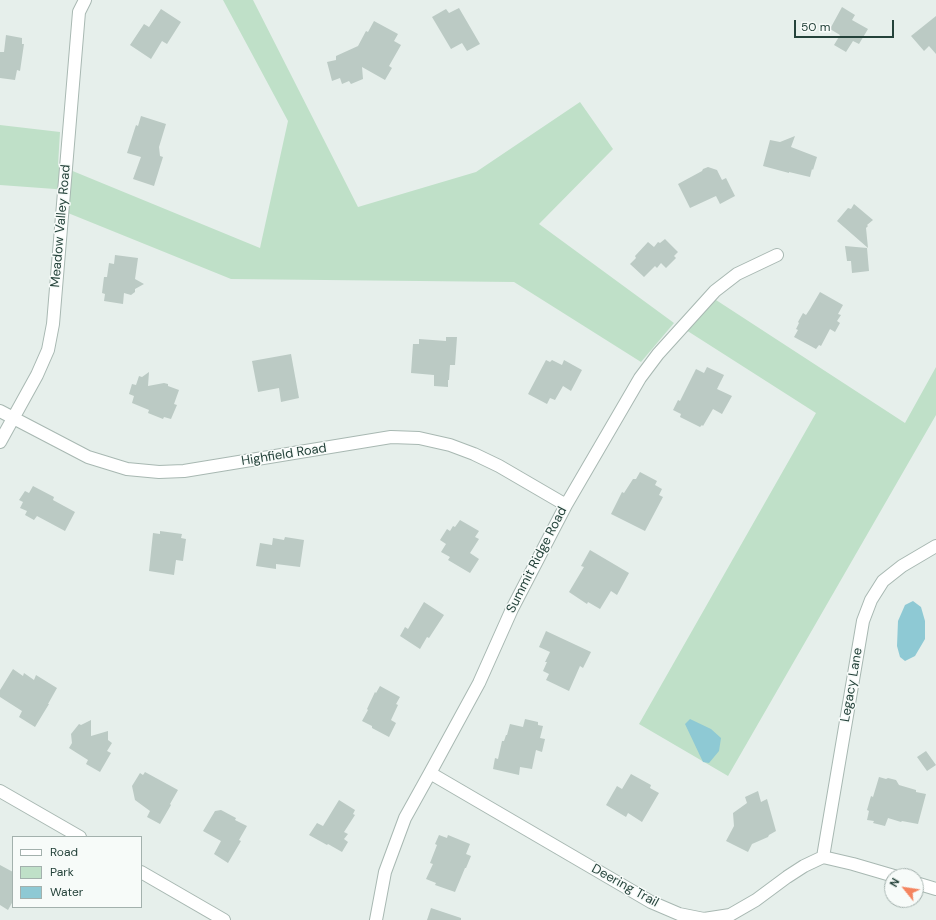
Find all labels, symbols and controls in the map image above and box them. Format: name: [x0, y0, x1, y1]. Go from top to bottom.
scale bar: [796, 12, 896, 38]
text: 50 m: [801, 19, 830, 35]
street label: Meadow Valley Road: [48, 164, 74, 288]
street label: Highfield Road: [240, 441, 328, 469]
street label: Summit Ridge Road: [504, 504, 570, 616]
street label: Legacy Lane: [838, 647, 866, 723]
legend: [12, 836, 142, 908]
text: Road: [50, 844, 78, 860]
street label: Deering Trail: [589, 861, 661, 911]
text: Park: [50, 864, 74, 880]
north arrow: [884, 868, 924, 908]
text: N: [886, 876, 903, 889]
text: Water: [50, 884, 83, 900]

